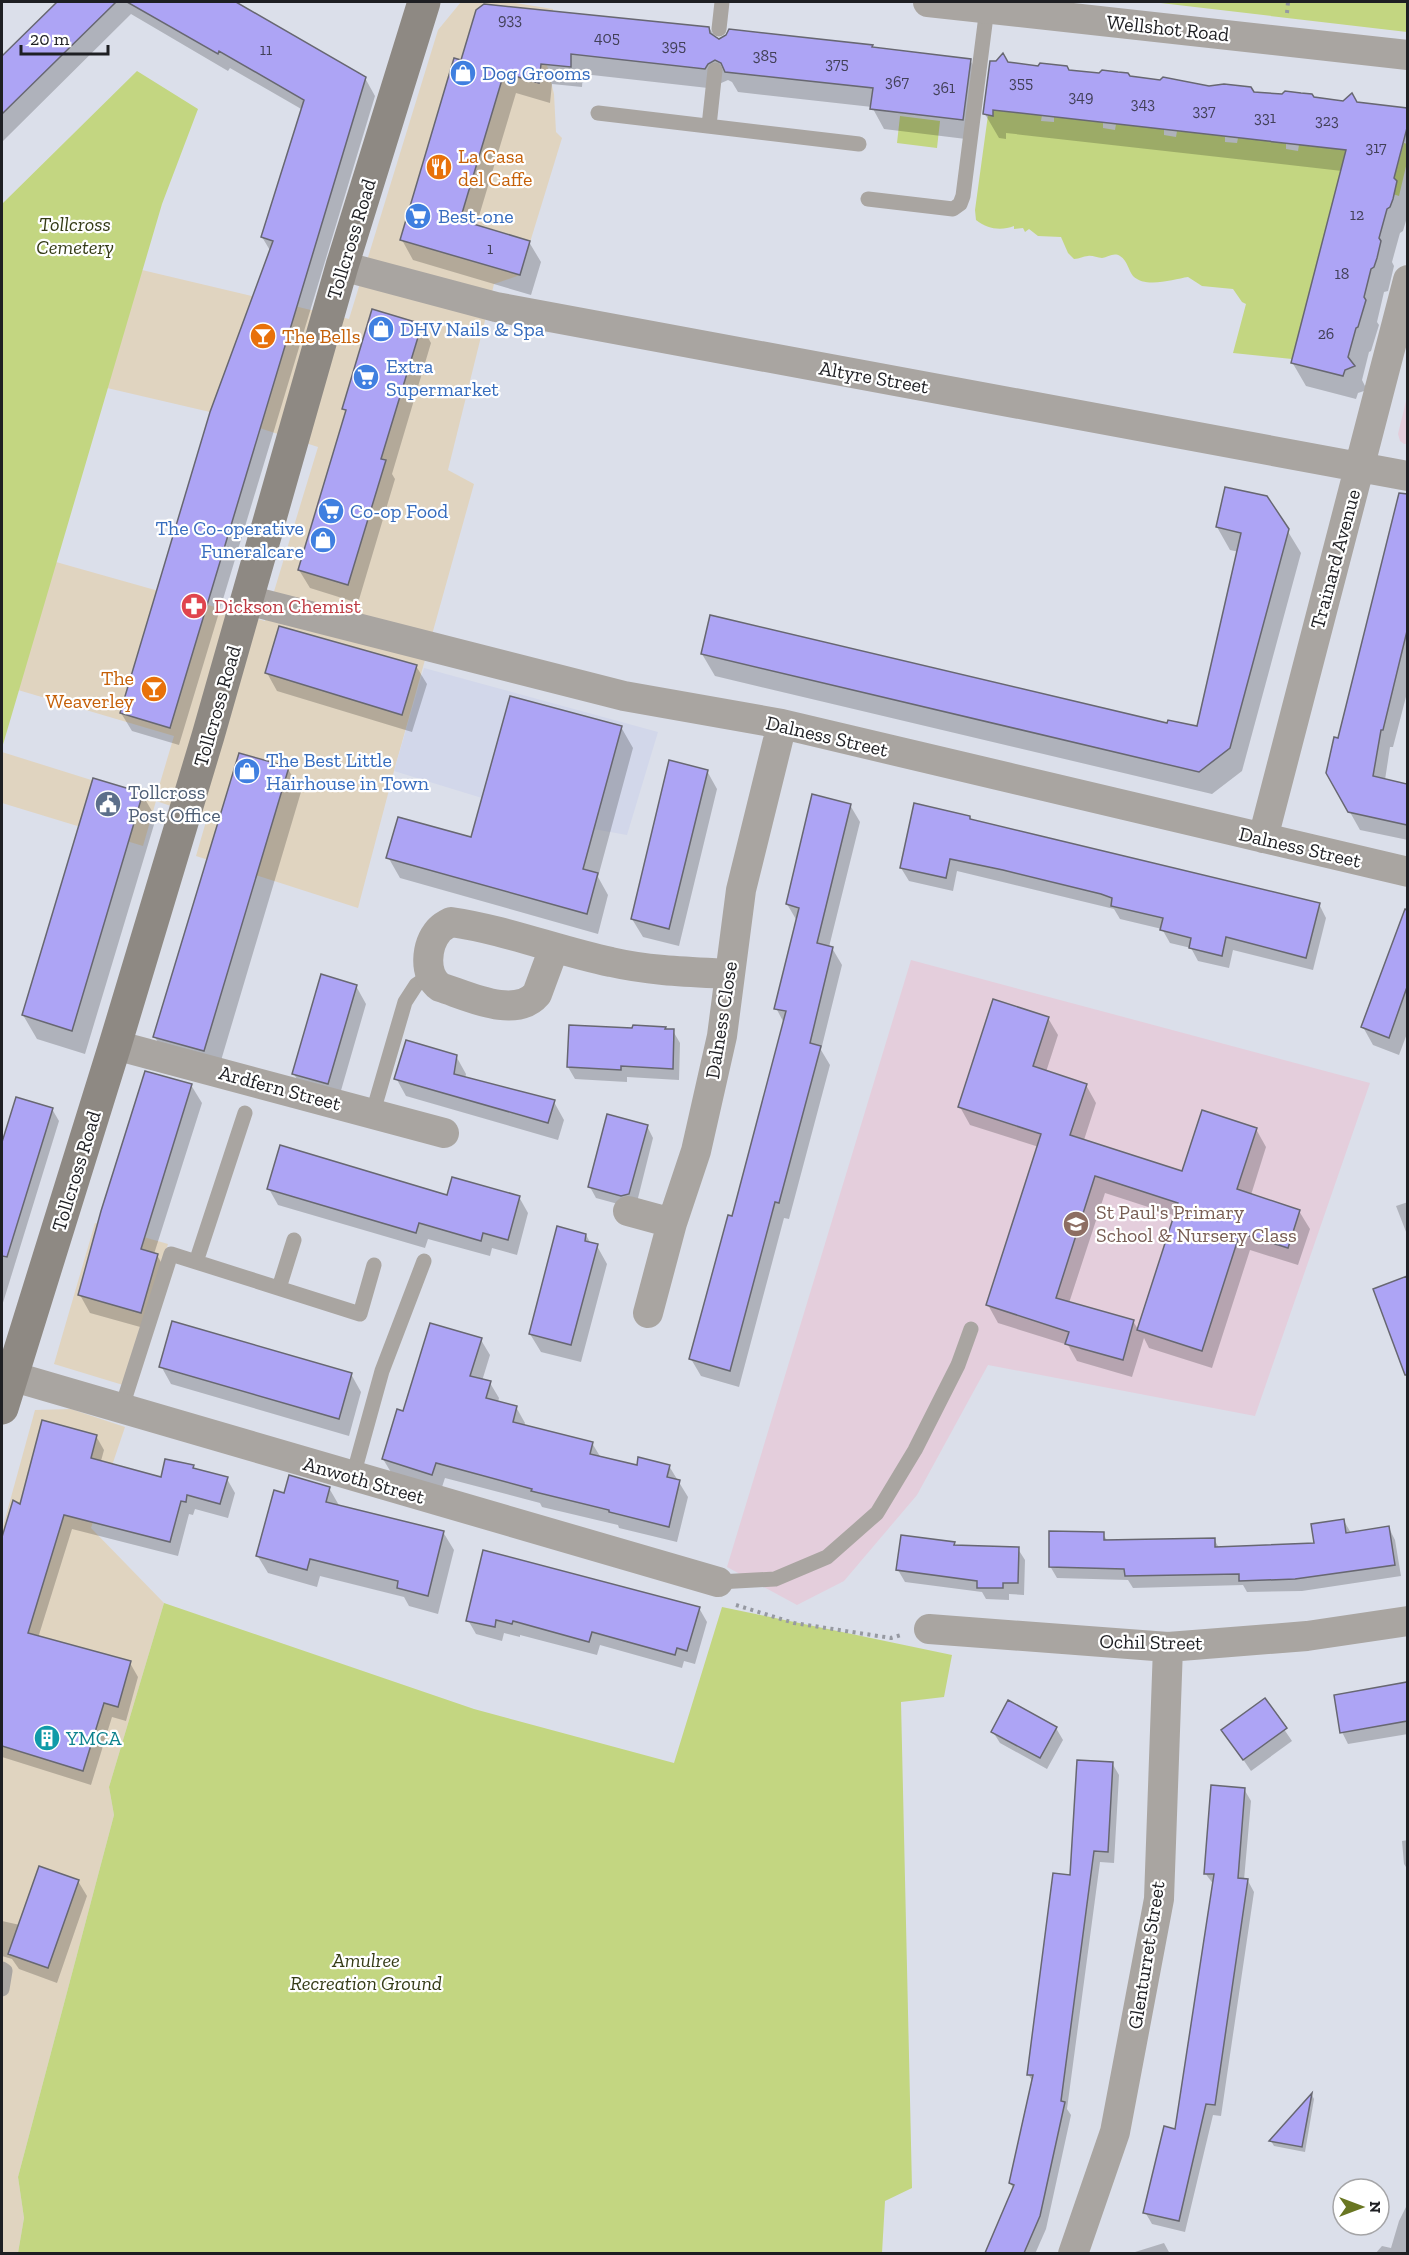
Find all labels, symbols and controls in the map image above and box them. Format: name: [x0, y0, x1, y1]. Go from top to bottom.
house number: 933: [498, 10, 522, 29]
street label: Wellshot Road: [1106, 10, 1230, 46]
scale bar: [21, 18, 108, 56]
text: 20 m: [30, 28, 70, 50]
house number: 405: [594, 28, 620, 47]
house number: 395: [662, 36, 686, 55]
house number: 11: [260, 40, 272, 59]
house number: 385: [753, 46, 777, 65]
house number: 375: [825, 54, 849, 73]
shop icon: Dog Grooms: [448, 58, 478, 88]
place label: Dog Grooms: [482, 61, 591, 85]
house number: 367: [885, 72, 909, 91]
house number: 355: [1009, 73, 1033, 92]
house number: 361: [933, 78, 955, 97]
house number: 349: [1069, 87, 1093, 106]
house number: 343: [1131, 94, 1155, 113]
house number: 337: [1192, 101, 1216, 120]
house number: 331: [1254, 108, 1276, 127]
house number: 323: [1315, 111, 1339, 130]
house number: 317: [1365, 138, 1387, 157]
place label: La Casa del Caffe: [458, 144, 532, 191]
restaurant icon: La Casa del Caffe: [424, 152, 454, 182]
street label: Tollcross Road: [321, 176, 381, 302]
supermarket icon: Best-one: [403, 201, 433, 231]
place label: Best-one: [438, 204, 514, 228]
house number: 12: [1350, 205, 1364, 224]
park label: Tollcross Cemetery: [36, 212, 114, 259]
house number: 1: [487, 239, 493, 258]
house number: 18: [1335, 264, 1349, 283]
shop icon: DHV Nails & Spa: [366, 314, 396, 344]
place label: DHV Nails & Spa: [400, 317, 545, 341]
bar icon: The Bells: [248, 321, 278, 351]
place label: The Bells: [282, 324, 360, 348]
house number: 26: [1318, 324, 1334, 343]
place label: Extra Supermarket: [386, 354, 499, 401]
street label: Altyre Street: [817, 356, 931, 399]
supermarket icon: Extra Supermarket: [351, 362, 381, 392]
street label: Trainard Avenue: [1305, 487, 1365, 631]
supermarket icon: Co-op Food: [316, 496, 346, 526]
place label: Co-op Food: [350, 499, 448, 523]
place label: The Co-operative Funeralcare: [156, 516, 304, 563]
shop icon: The Co-operative Funeralcare: [308, 525, 338, 555]
pharmacy icon: Dickson Chemist: [179, 591, 209, 621]
place label: Dickson Chemist: [214, 594, 361, 618]
street label: Tollcross Road: [188, 643, 246, 769]
place label: The Weaverley: [46, 666, 135, 713]
bar icon: The Weaverley: [139, 674, 169, 704]
street label: Dalness Street: [764, 710, 891, 762]
place label: The Best Little Hairhouse in Town: [266, 748, 430, 795]
shop icon: The Best Little Hairhouse in Town: [232, 756, 262, 786]
place label: Tollcross Post Office: [128, 780, 221, 827]
public building icon: Tollcross Post Office: [93, 789, 123, 819]
street label: Dalness Street: [1237, 821, 1364, 873]
street label: Dalness Close: [700, 960, 742, 1080]
street label: Ardfern Street: [216, 1060, 344, 1116]
street label: Tollcross Road: [46, 1108, 106, 1234]
place label: St Paul's Primary School & Nursery Class: [1096, 1200, 1297, 1247]
school or university icon: St Paul's Primary School & Nursery Class: [1061, 1209, 1091, 1239]
street label: Anwoth Street: [301, 1451, 428, 1509]
street label: Ochil Street: [1099, 1629, 1203, 1655]
building icon: YMCA: [32, 1723, 62, 1753]
place label: YMCA: [65, 1726, 123, 1750]
street label: Glenturret Street: [1122, 1879, 1170, 2031]
park label: Amulree Recreation Ground: [290, 1948, 442, 1995]
north arrow: [1331, 2177, 1391, 2237]
text: N: [1366, 2201, 1385, 2213]

